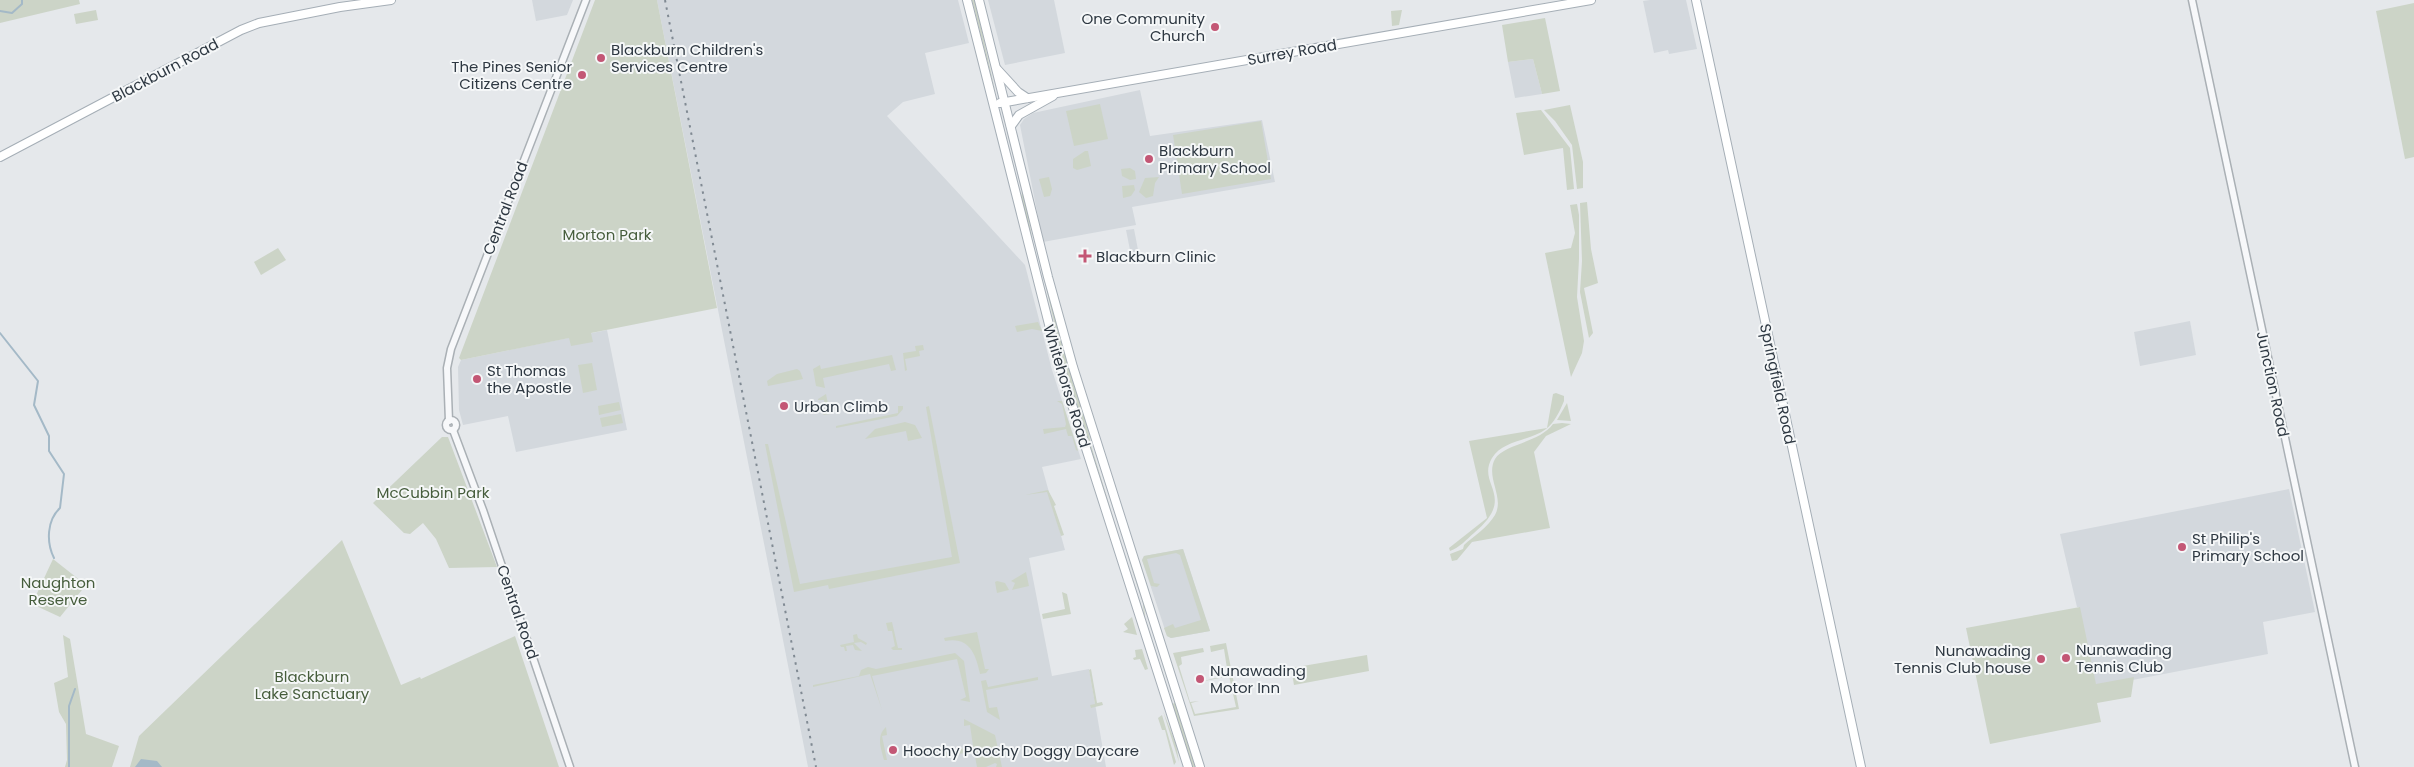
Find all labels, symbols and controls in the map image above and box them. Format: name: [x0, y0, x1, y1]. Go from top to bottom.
place label: One Community Church: [1081, 8, 1206, 46]
marker: One Community Church: [1209, 21, 1221, 33]
street label: Blackburn Road: [108, 33, 222, 107]
street label: Surrey Road: [1246, 34, 1338, 70]
place label: Blackburn Children's Services Centre: [611, 39, 763, 77]
marker: Blackburn Children's Services Centre: [595, 52, 607, 64]
place label: The Pines Senior Citizens Centre: [451, 56, 572, 94]
marker: The Pines Senior Citizens Centre: [576, 69, 588, 81]
place label: Blackburn Primary School: [1159, 140, 1271, 178]
marker: Blackburn Primary School: [1143, 153, 1155, 165]
street label: Central Road: [478, 158, 532, 258]
park label: Morton Park: [563, 224, 652, 245]
place label: Blackburn Clinic: [1096, 246, 1216, 267]
marker: Blackburn Clinic: [1078, 249, 1092, 263]
street label: Whitehorse Road: [1038, 322, 1096, 450]
street label: Springfield Road: [1755, 322, 1801, 446]
street label: Junction Road: [2252, 329, 2294, 439]
place label: St Thomas the Apostle: [487, 360, 572, 398]
marker: St Thomas the Apostle: [471, 373, 483, 385]
place label: Urban Climb: [794, 396, 888, 417]
marker: Urban Climb: [778, 400, 790, 412]
park label: McCubbin Park: [377, 482, 490, 503]
place label: St Philip's Primary School: [2192, 528, 2304, 566]
marker: St Philip's Primary School: [2176, 541, 2188, 553]
street label: Central Road: [492, 562, 544, 662]
park label: Naughton Reserve: [21, 572, 95, 610]
place label: Nunawading Tennis Club: [2076, 639, 2172, 677]
place label: Nunawading Tennis Club house: [1894, 640, 2031, 678]
marker: Nunawading Tennis Club: [2060, 652, 2072, 664]
marker: Nunawading Tennis Club house: [2035, 653, 2047, 665]
place label: Nunawading Motor Inn: [1210, 660, 1306, 698]
park label: Blackburn Lake Sanctuary: [255, 666, 370, 704]
marker: Nunawading Motor Inn: [1194, 673, 1206, 685]
place label: Hoochy Poochy Doggy Daycare: [903, 740, 1139, 761]
marker: Hoochy Poochy Doggy Daycare: [887, 744, 899, 756]

